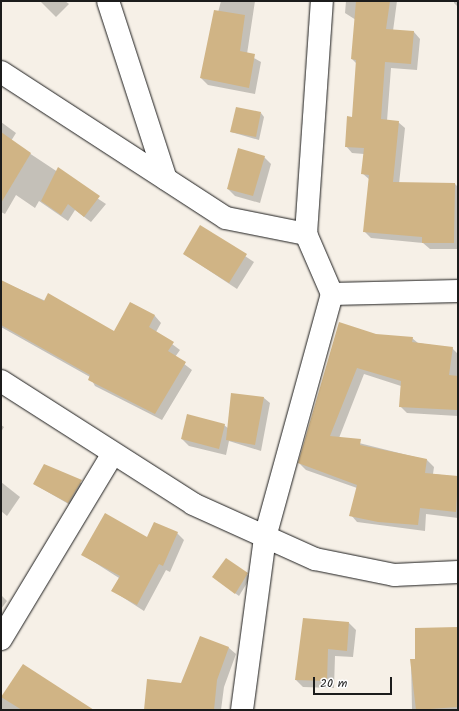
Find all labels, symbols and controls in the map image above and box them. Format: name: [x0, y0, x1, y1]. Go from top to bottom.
scale bar: [315, 669, 394, 695]
text: 20 m: [320, 674, 347, 693]

